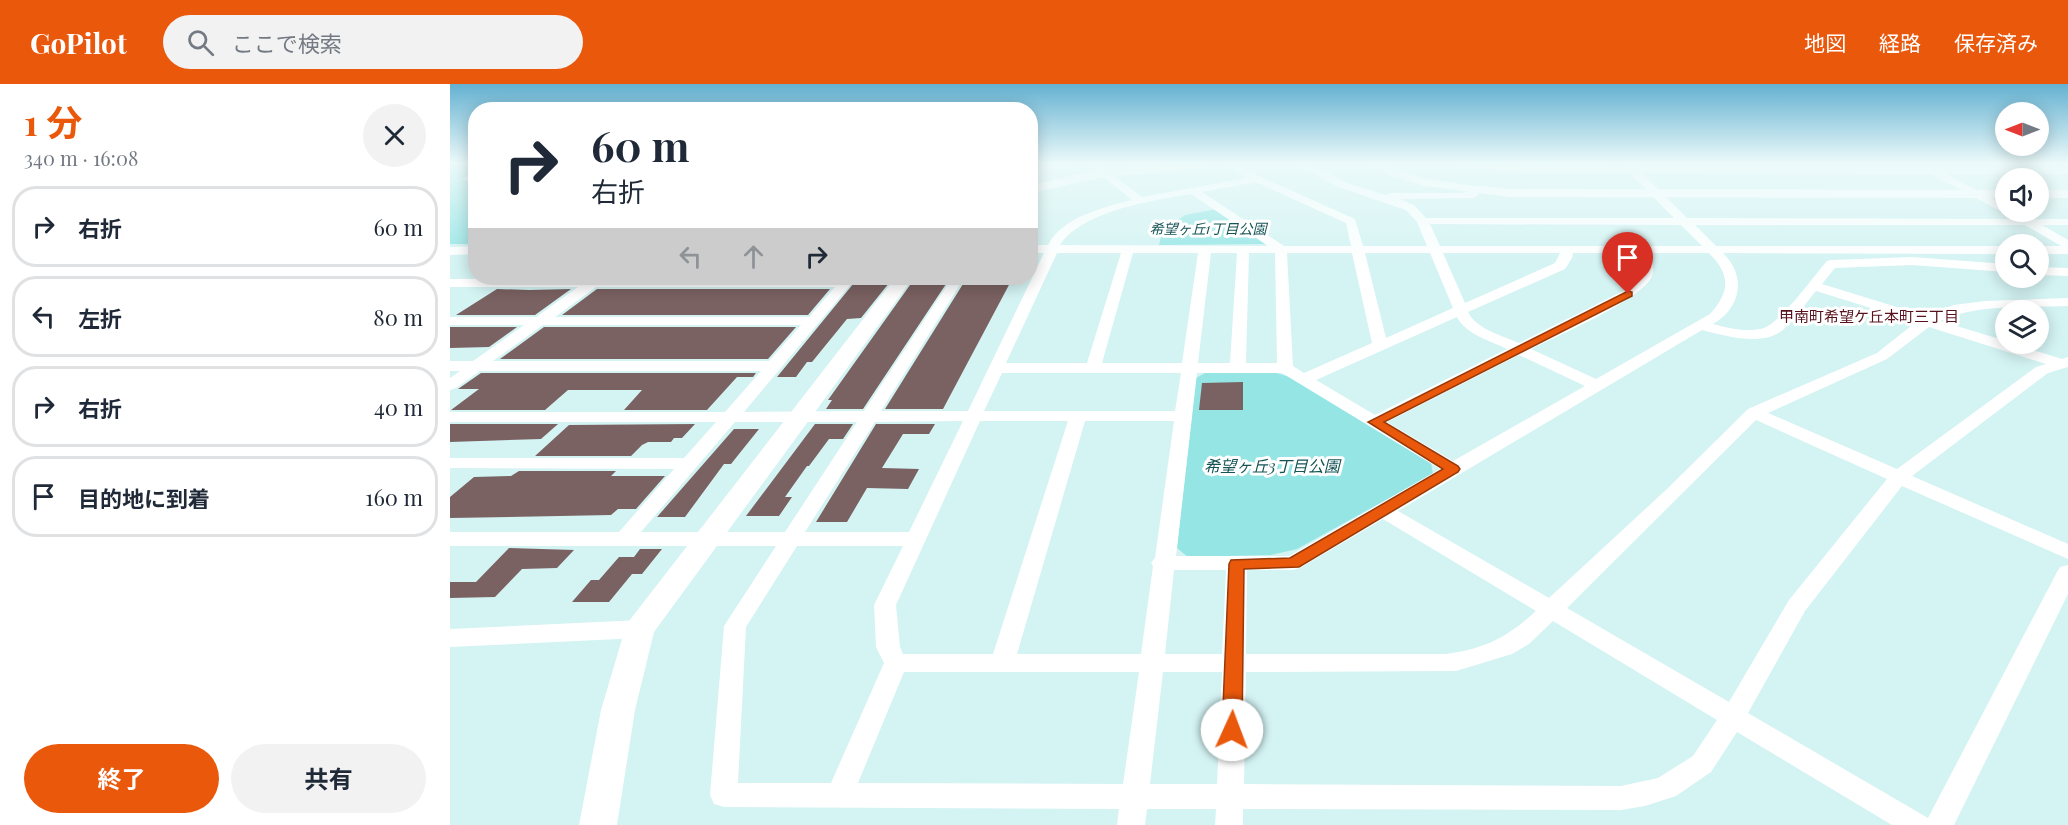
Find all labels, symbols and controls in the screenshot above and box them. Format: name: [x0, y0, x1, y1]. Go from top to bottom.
search box: [163, 15, 583, 69]
text: GoPilot: [30, 24, 127, 61]
icon: search: [184, 26, 217, 59]
text: ここで検索: [232, 28, 342, 58]
text: 地図: [1804, 28, 1846, 56]
text: 経路: [1879, 28, 1921, 56]
text: 保存済み: [1954, 28, 2038, 56]
text: 1 分: [24, 97, 82, 145]
north arrow: [1995, 102, 2049, 156]
map controls: [1995, 102, 2049, 354]
button: close: [363, 104, 426, 167]
text: 60 m: [591, 117, 689, 173]
icon: right: [492, 126, 570, 204]
text: 340 m · 16:08: [24, 144, 138, 171]
button: sound: [1995, 168, 2049, 222]
text: 右折: [591, 173, 645, 209]
icon: right: [27, 210, 60, 243]
text: 60 m: [373, 212, 423, 242]
text: 右折: [78, 213, 122, 243]
park label: 希望ヶ丘1丁目公園: [1150, 219, 1268, 238]
pin: [1602, 232, 1653, 294]
button: search: [1995, 234, 2049, 288]
icon: left: [674, 240, 707, 273]
icon: ahead: [737, 240, 770, 273]
icon: right: [800, 240, 833, 273]
icon: arrive: [1611, 241, 1644, 274]
icon: left: [27, 300, 60, 333]
button: layers: [1995, 300, 2049, 354]
text: 80 m: [373, 302, 423, 332]
text: 左折: [78, 303, 122, 333]
district label: 甲南町希望ケ丘本町三丁目: [1779, 306, 1959, 326]
icon: right: [27, 390, 60, 423]
text: 40 m: [374, 392, 423, 422]
text: 右折: [78, 393, 122, 423]
park label: 希望ヶ丘3丁目公園: [1204, 455, 1342, 476]
icon: arrive: [27, 480, 60, 513]
text: 160 m: [365, 482, 423, 512]
text: 目的地に到着: [78, 483, 210, 513]
position arrow: [1200, 698, 1264, 762]
button: 終了: [24, 744, 219, 813]
button: 共有: [231, 744, 426, 813]

